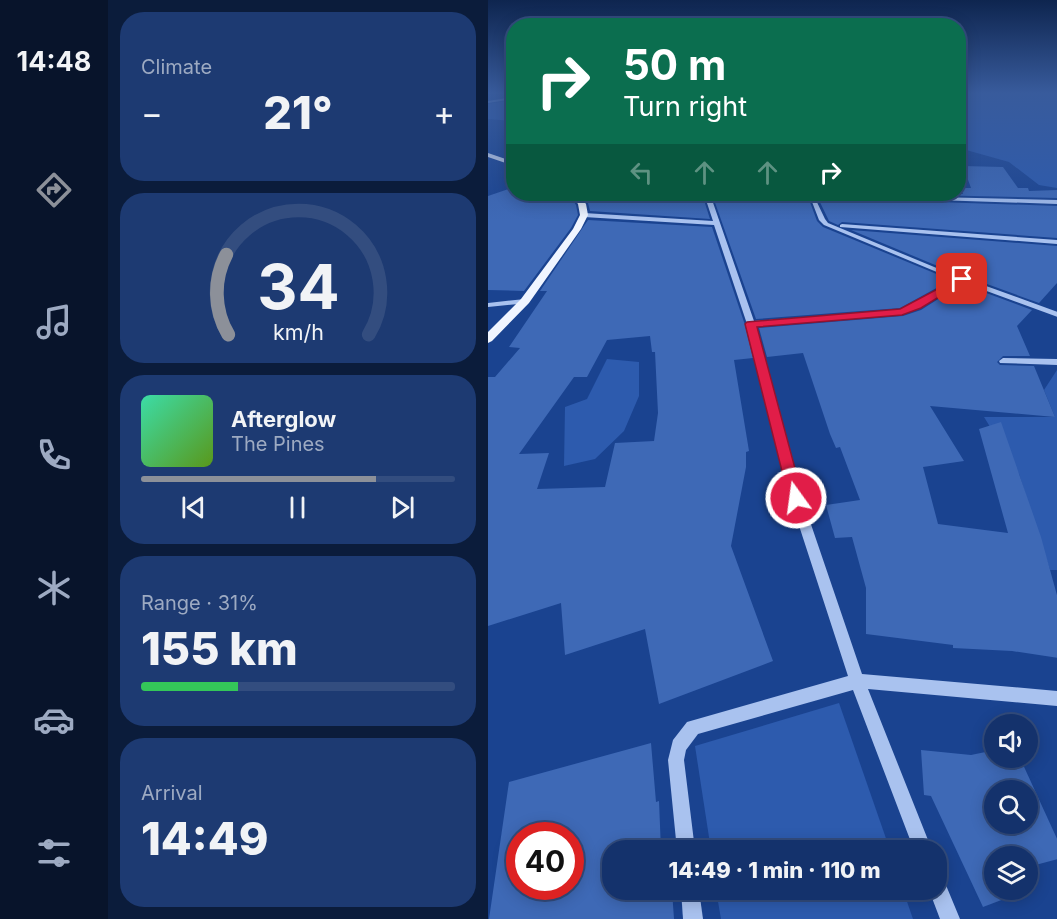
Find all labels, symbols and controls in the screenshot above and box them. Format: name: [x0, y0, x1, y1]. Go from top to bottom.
text: 50 m: [623, 39, 726, 90]
icon: right: [524, 42, 602, 120]
text: 14:48: [17, 45, 91, 78]
text: Climate: [141, 55, 212, 79]
text: 21°: [263, 85, 333, 140]
text: Turn right: [623, 90, 747, 123]
text: −: [141, 93, 163, 133]
text: +: [433, 93, 455, 133]
icon: left: [625, 156, 658, 189]
icon: ahead: [688, 156, 721, 189]
icon: ahead: [751, 156, 784, 189]
icon: right: [814, 156, 847, 189]
icon: directions: [33, 169, 75, 211]
text: 34: [257, 249, 339, 324]
pin: [936, 253, 987, 304]
icon: arrive: [945, 262, 978, 295]
icon: music: [33, 301, 75, 343]
text: km/h: [273, 320, 323, 346]
text: Afterglow: [231, 406, 336, 432]
text: The Pines: [231, 432, 325, 456]
icon: phone: [33, 434, 75, 476]
position arrow: [764, 466, 828, 530]
icon: previous: [177, 491, 210, 524]
icon: pause: [281, 491, 314, 524]
icon: next: [386, 491, 419, 524]
icon: climate: [33, 567, 75, 609]
text: Range · 31%: [141, 591, 258, 615]
text: 155 km: [141, 621, 298, 676]
icon: car: [33, 699, 75, 741]
map controls: [984, 714, 1038, 900]
button: sound: [984, 714, 1038, 768]
button: search: [984, 780, 1038, 834]
text: Arrival: [141, 781, 203, 805]
text: 14:49: [141, 811, 268, 866]
speed limit sign: 40: [506, 822, 584, 900]
icon: filters: [33, 832, 75, 874]
button: layers: [984, 846, 1038, 900]
text: 14:49 · 1 min · 110 m: [668, 857, 881, 883]

